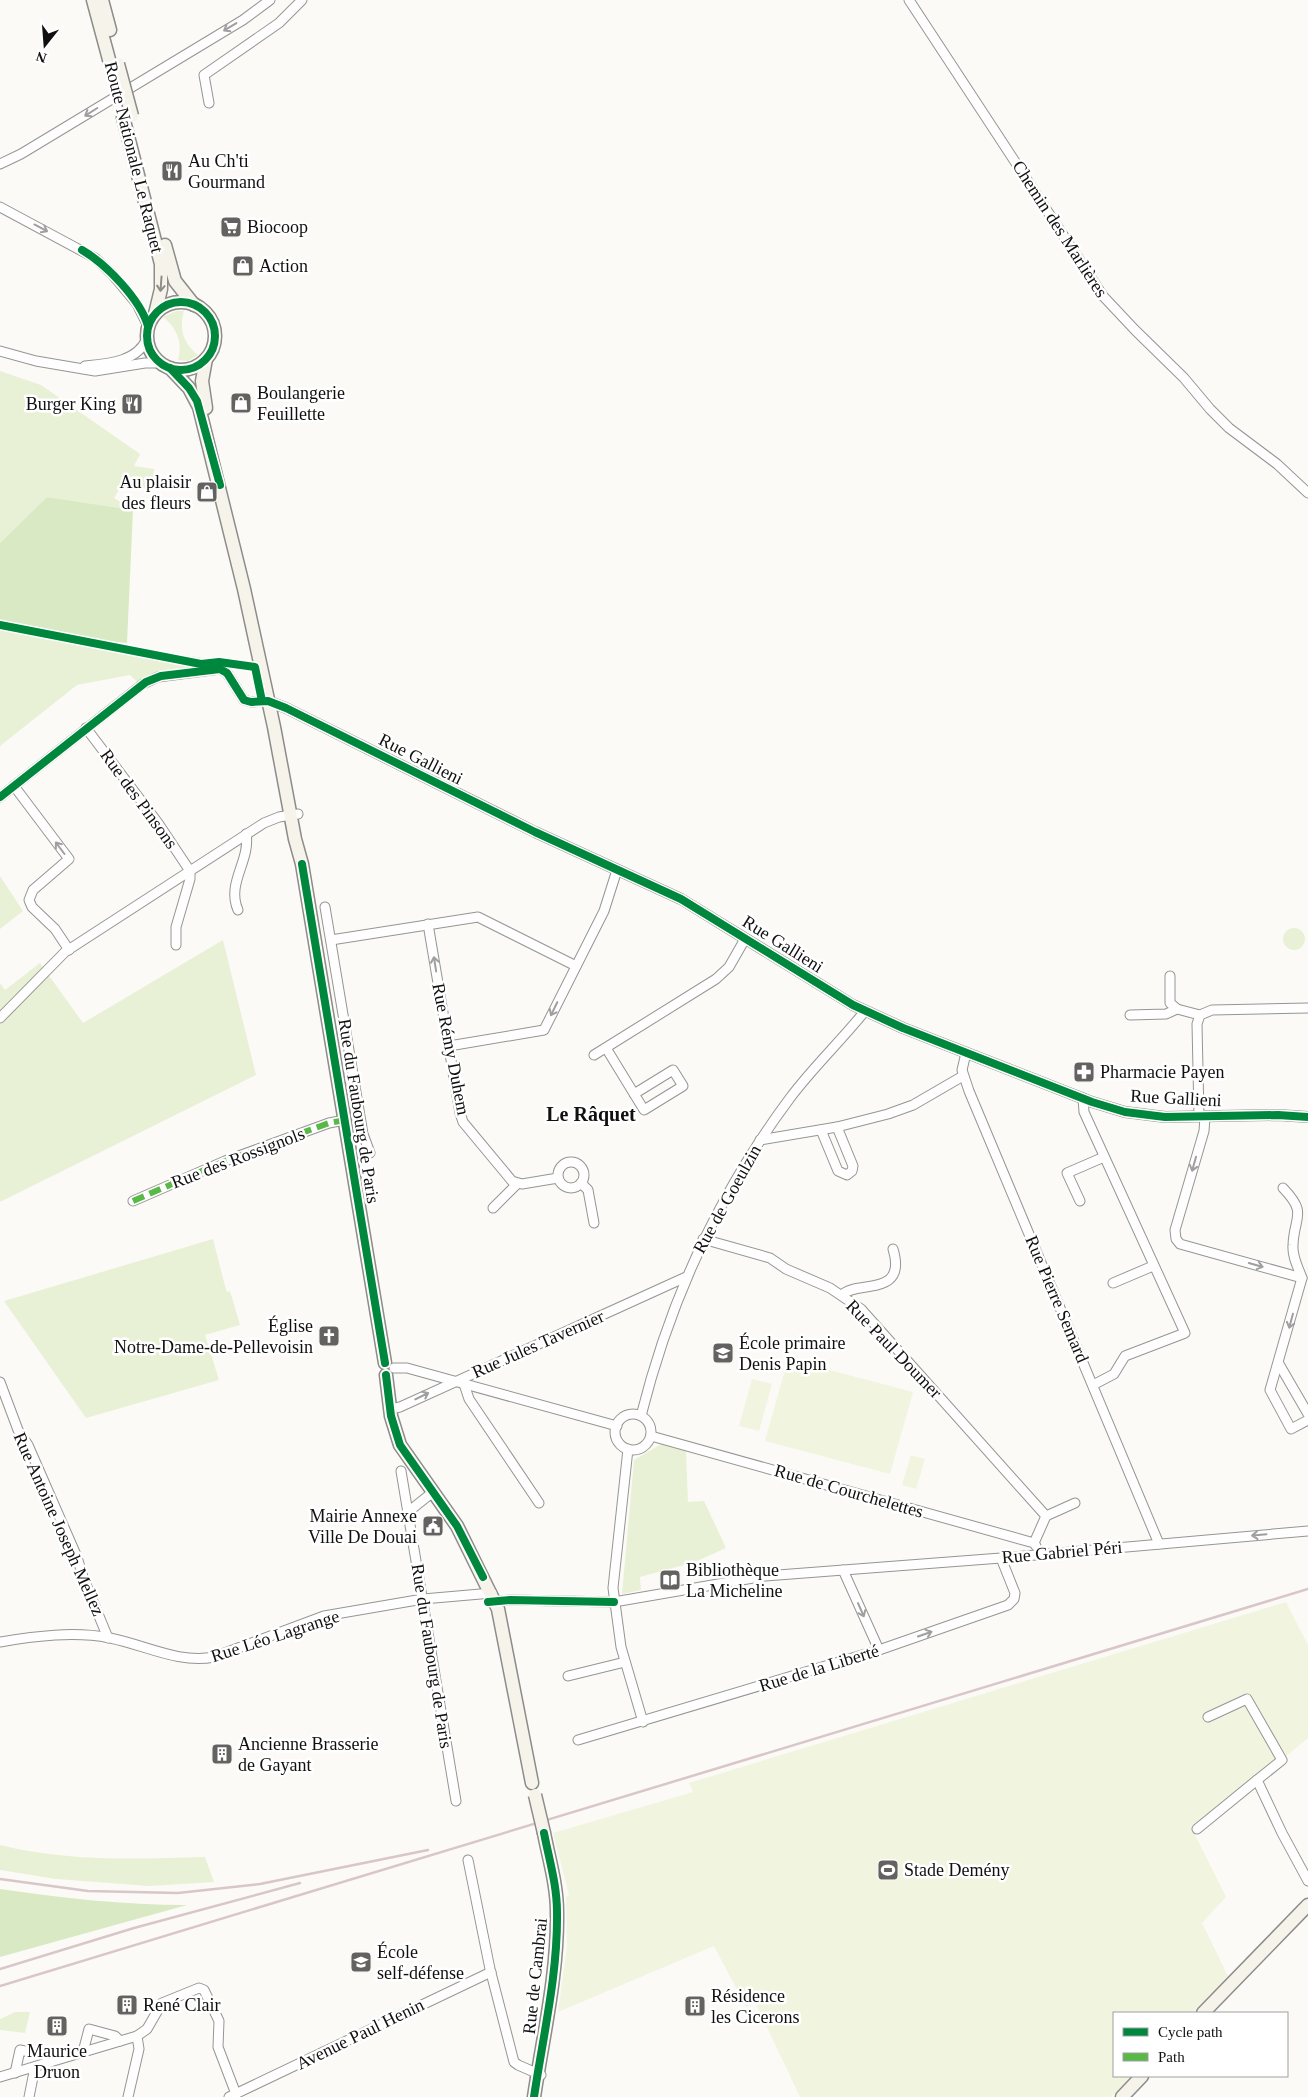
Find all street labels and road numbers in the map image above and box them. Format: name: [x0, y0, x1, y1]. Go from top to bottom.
street label: Route Nationale Le Raquet: [101, 59, 167, 255]
street label: Chemin des Marlières: [1008, 157, 1112, 301]
street label: Rue Gallieni: [376, 729, 466, 789]
street label: Rue des Pinsons: [96, 745, 182, 853]
street label: Rue Gallieni: [739, 911, 827, 977]
street label: Rue Rémy Duhem: [428, 981, 474, 1117]
street label: Rue du Faubourg de Paris: [335, 1017, 383, 1205]
street label: Rue Gallieni: [1130, 1086, 1222, 1110]
street label: Rue des Rossignols: [169, 1123, 307, 1193]
street label: Rue de Goeulzin: [689, 1141, 765, 1257]
street label: Rue Pierre Semard: [1021, 1233, 1093, 1365]
street label: Rue Paul Doumer: [842, 1296, 946, 1402]
street label: Rue Jules Tavernier: [469, 1306, 607, 1382]
street label: Rue Antoine Joseph Mellez: [10, 1429, 109, 1619]
street label: Rue de Courchelettes: [772, 1460, 926, 1522]
street label: Rue Gabriel Péri: [1001, 1537, 1123, 1567]
street label: Rue du Faubourg de Paris: [408, 1562, 456, 1750]
street label: Rue Léo Lagrange: [208, 1606, 342, 1666]
street label: Rue de la Liberté: [757, 1640, 881, 1696]
street label: Rue de Cambrai: [519, 1917, 551, 2035]
street label: Avenue Paul Henin: [293, 1994, 427, 2074]

